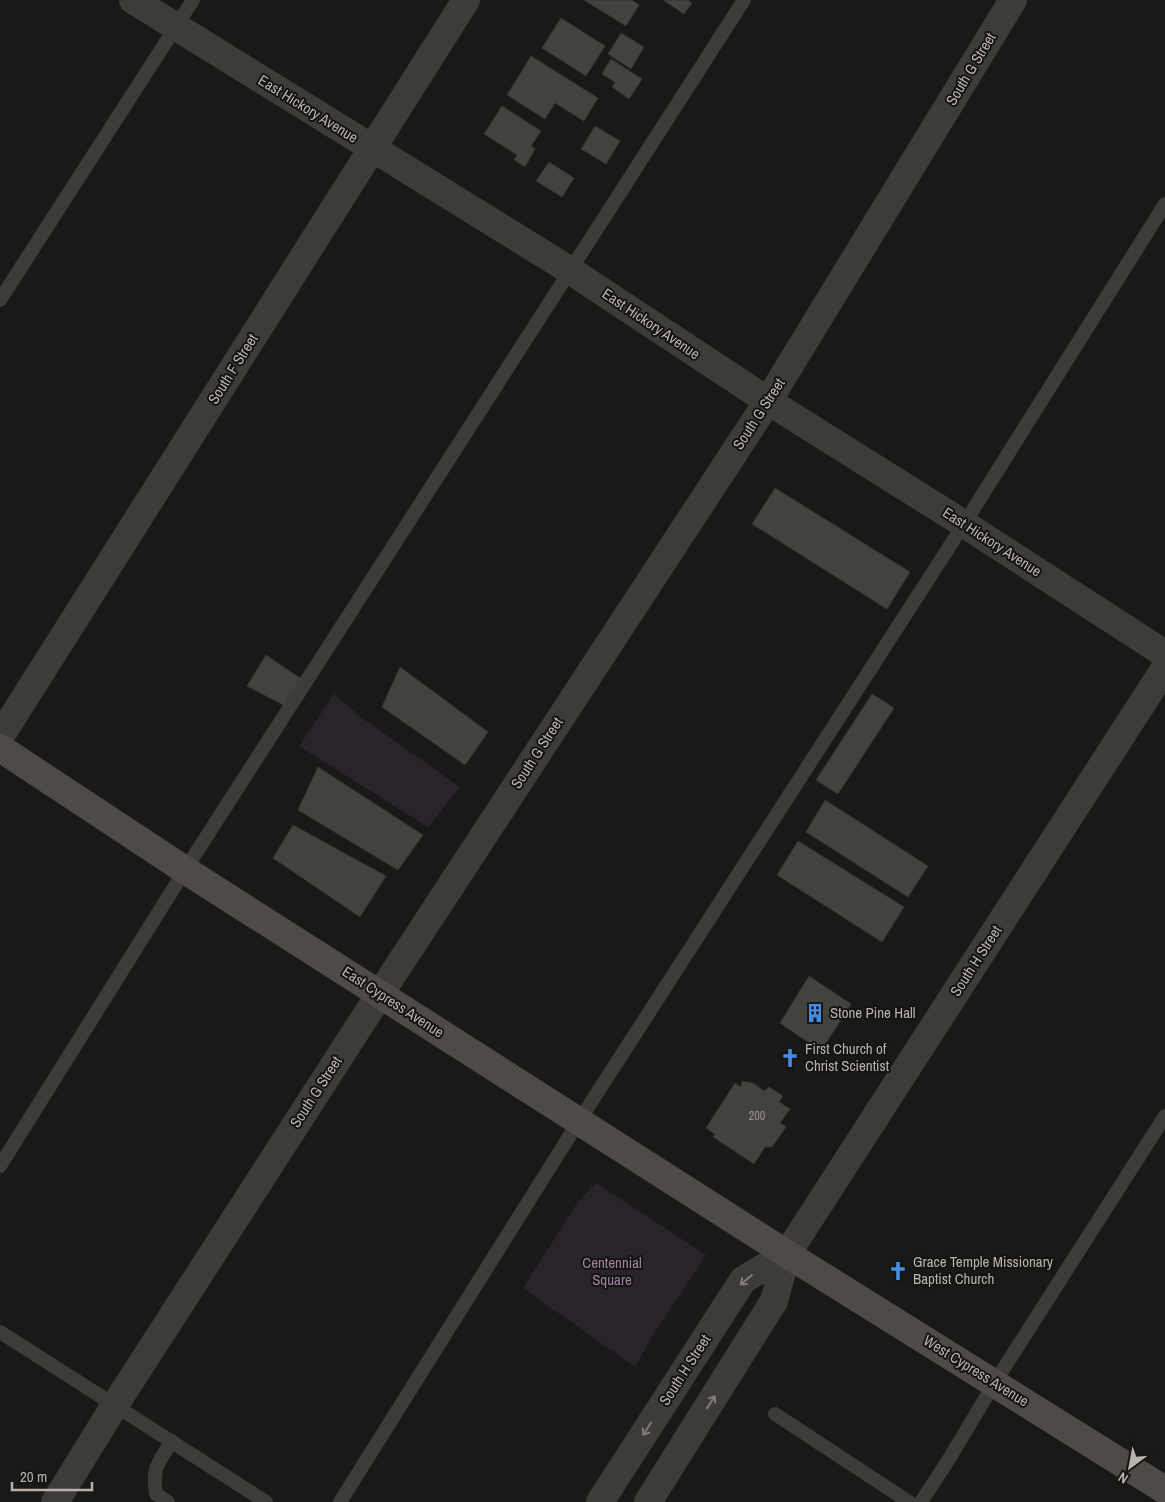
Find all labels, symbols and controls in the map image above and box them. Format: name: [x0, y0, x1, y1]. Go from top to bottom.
street label: South G Street: [941, 28, 1001, 109]
street label: East Hickory Avenue: [254, 69, 362, 148]
street label: East Hickory Avenue: [598, 283, 705, 364]
street label: South F Street: [203, 329, 263, 408]
street label: South G Street: [728, 373, 790, 454]
street label: East Hickory Avenue: [939, 502, 1046, 582]
street label: South G Street: [506, 712, 568, 793]
street label: South H Street: [945, 921, 1007, 1000]
street label: East Cypress Avenue: [338, 961, 448, 1042]
building icon: Stone Pine Hall: [804, 1002, 826, 1024]
place label: Stone Pine Hall: [830, 1002, 915, 1023]
place label: First Church of Christ Scientist: [805, 1038, 890, 1076]
church icon: First Church of Christ Scientist: [779, 1047, 801, 1069]
street label: South G Street: [285, 1051, 347, 1132]
house number: 200: [749, 1108, 765, 1124]
place label: Grace Temple Missionary Baptist Church: [913, 1251, 1054, 1289]
park label: Centennial Square: [582, 1252, 642, 1290]
church icon: Grace Temple Missionary Baptist Church: [887, 1260, 909, 1282]
one-way arrow: [740, 1274, 753, 1285]
street label: South H Street: [654, 1330, 716, 1409]
street label: West Cypress Avenue: [920, 1330, 1033, 1412]
one-way arrow: [706, 1395, 716, 1409]
one-way arrow: [642, 1422, 652, 1436]
north arrow: [1105, 1442, 1155, 1492]
scale bar: [12, 1460, 92, 1492]
text: 20 m: [20, 1466, 47, 1487]
text: N: [1115, 1468, 1131, 1488]

